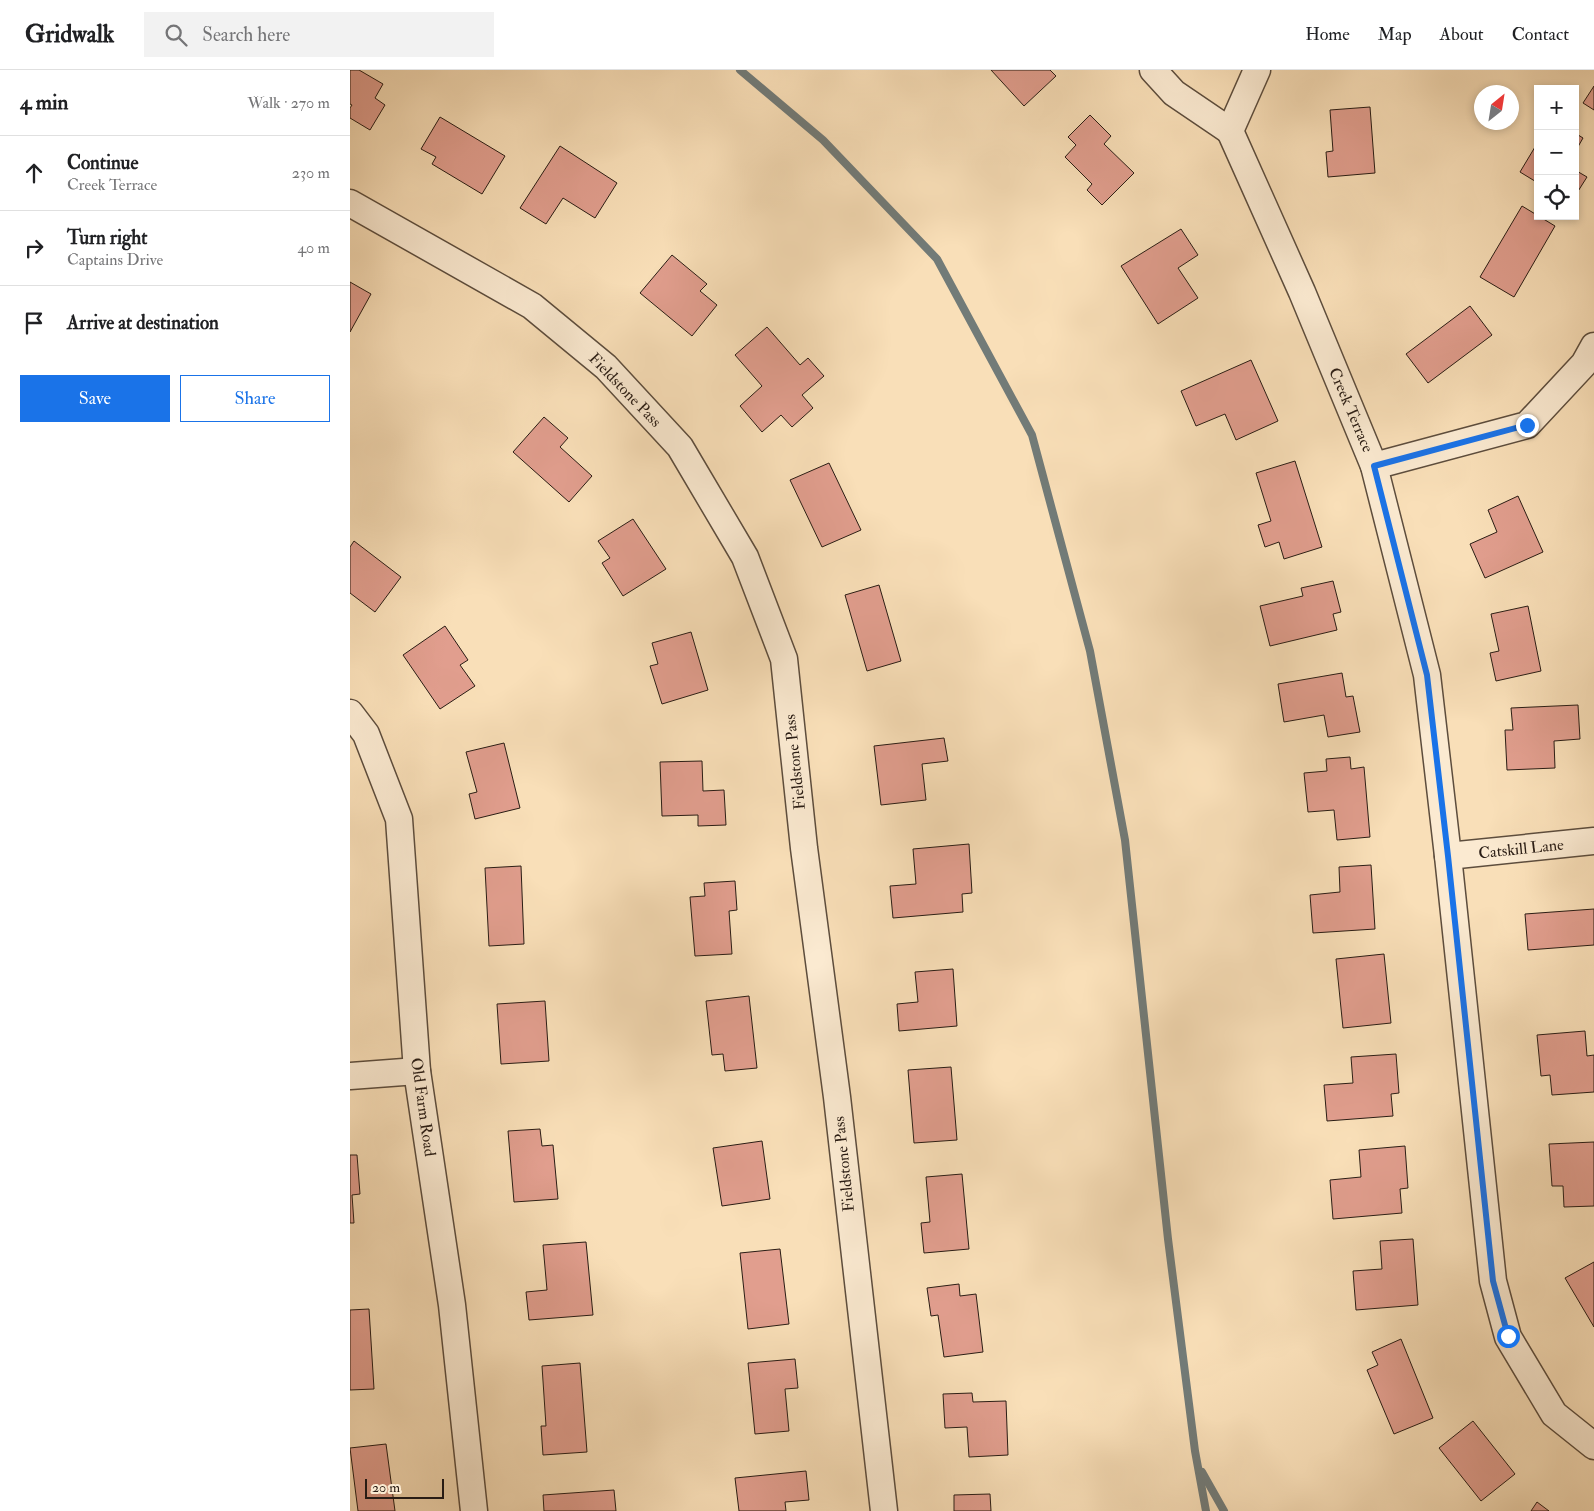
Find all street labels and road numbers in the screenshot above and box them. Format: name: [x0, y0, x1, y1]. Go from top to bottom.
street label: Fieldstone Pass: [585, 349, 665, 431]
street label: Creek Terrace: [1324, 365, 1378, 456]
street label: Fieldstone Pass: [780, 713, 810, 811]
street label: Catskill Lane: [1477, 835, 1565, 863]
street label: Old Farm Road: [406, 1056, 440, 1158]
street label: Fieldstone Pass: [829, 1115, 859, 1213]

